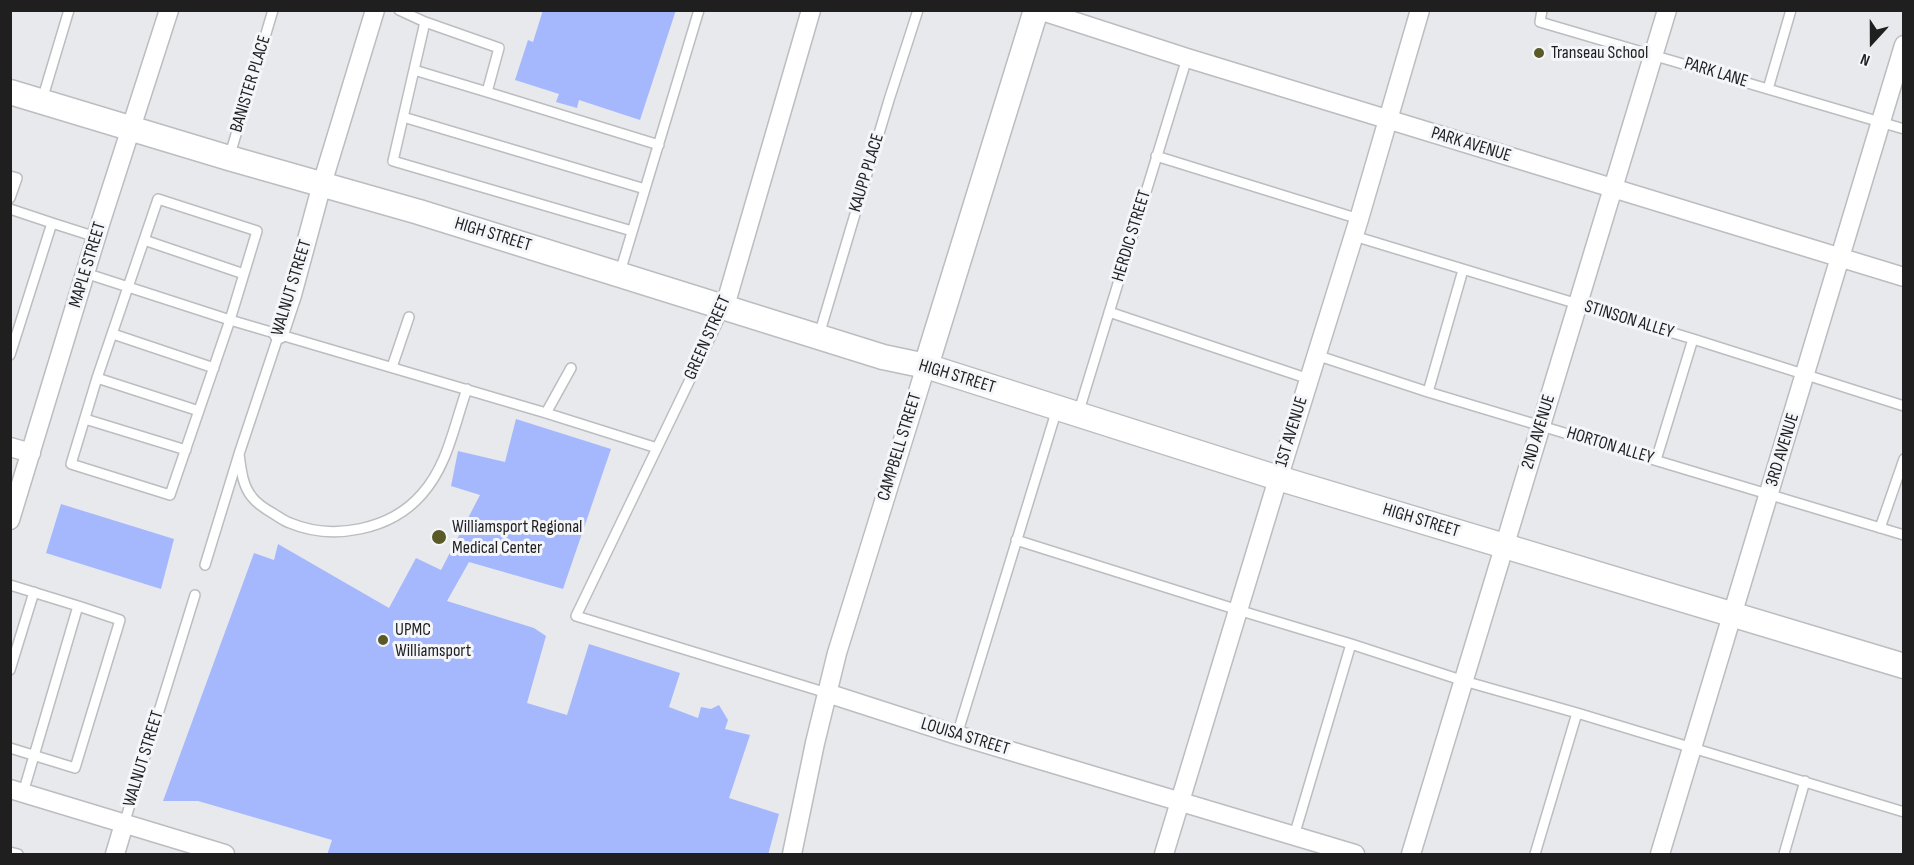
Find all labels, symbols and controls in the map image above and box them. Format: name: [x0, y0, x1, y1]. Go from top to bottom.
north arrow: [1842, 12, 1902, 72]
street label: BANISTER PLACE: [226, 33, 276, 135]
place label: Transeau School: [1551, 42, 1648, 64]
marker: Transeau School: [1532, 46, 1546, 60]
text: N: [1858, 49, 1873, 70]
street label: PARK LANE: [1682, 53, 1750, 93]
street label: PARK AVENUE: [1428, 123, 1514, 167]
street label: KAUPP PLACE: [845, 131, 889, 215]
street label: HERDIC STREET: [1108, 188, 1156, 284]
street label: HIGH STREET: [452, 213, 534, 257]
street label: MAPLE STREET: [65, 220, 111, 310]
street label: WALNUT STREET: [267, 237, 317, 339]
street label: GREEN STREET: [680, 293, 736, 383]
street label: STINSON ALLEY: [1582, 296, 1676, 344]
street label: HIGH STREET: [916, 355, 998, 399]
street label: CAMPBELL STREET: [873, 390, 927, 504]
street label: 2ND AVENUE: [1517, 392, 1561, 472]
street label: 1ST AVENUE: [1271, 394, 1313, 470]
street label: 3RD AVENUE: [1762, 411, 1804, 489]
street label: HORTON ALLEY: [1564, 423, 1656, 469]
street label: HIGH STREET: [1380, 499, 1462, 543]
place label: Williamsport Regional Medical Center: [452, 516, 582, 558]
marker: Williamsport Regional Medical Center: [430, 528, 448, 546]
place label: UPMC Williamsport: [395, 619, 471, 662]
marker: UPMC Williamsport: [376, 633, 390, 647]
street label: WALNUT STREET: [119, 708, 169, 810]
street label: LOUISA STREET: [918, 713, 1012, 761]

